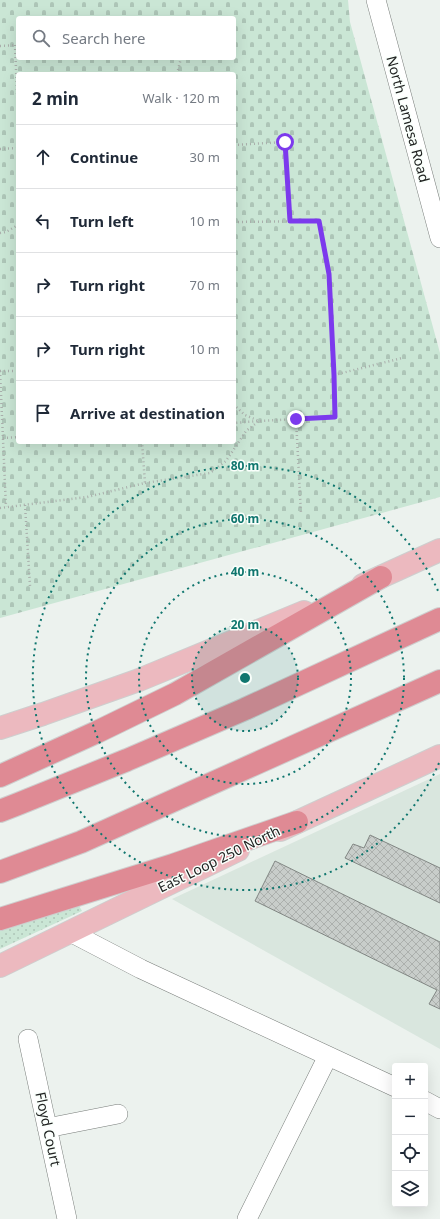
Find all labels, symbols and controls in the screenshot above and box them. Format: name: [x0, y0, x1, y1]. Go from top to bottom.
search box: [16, 16, 236, 60]
icon: search: [30, 27, 52, 49]
text: Search here: [62, 28, 145, 48]
street label: North Lamesa Road: [382, 53, 435, 184]
text: 2 min: [32, 87, 79, 110]
text: Walk · 120 m: [142, 89, 220, 107]
route start: [276, 133, 294, 151]
icon: ahead: [32, 146, 54, 168]
text: Continue: [70, 147, 138, 167]
text: 30 m: [190, 148, 220, 166]
icon: left: [32, 210, 54, 232]
text: Turn left: [70, 211, 134, 231]
text: 10 m: [190, 212, 220, 230]
icon: right: [32, 274, 54, 296]
text: Turn right: [70, 275, 145, 295]
text: 70 m: [190, 276, 220, 294]
icon: right: [32, 338, 54, 360]
text: Turn right: [70, 339, 145, 359]
text: 10 m: [190, 340, 220, 358]
icon: arrive: [32, 402, 54, 424]
text: Arrive at destination: [70, 403, 225, 423]
route end: [287, 410, 305, 428]
text: 80 m: [231, 457, 259, 474]
text: 60 m: [231, 510, 259, 527]
text: 40 m: [231, 563, 259, 580]
text: 20 m: [231, 616, 259, 633]
centre of rings: [238, 671, 252, 685]
street label: East Loop 250 North: [154, 821, 283, 896]
map controls: [392, 1063, 428, 1207]
button: +: [392, 1063, 428, 1099]
street label: Floyd Court: [31, 1090, 66, 1168]
button: −: [392, 1099, 428, 1135]
button: locate: [392, 1135, 428, 1171]
button: layers: [392, 1171, 428, 1207]

